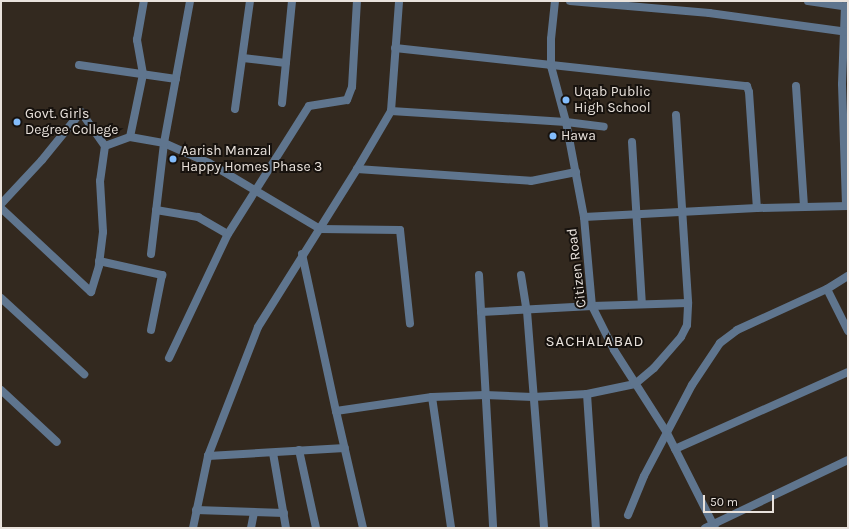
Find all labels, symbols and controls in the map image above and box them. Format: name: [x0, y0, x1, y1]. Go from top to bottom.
place label: Uqab Public High School: [574, 84, 651, 116]
marker: Uqab Public High School: [561, 95, 571, 105]
place label: Govt. Girls Degree College: [25, 106, 118, 138]
marker: Govt. Girls Degree College: [12, 117, 22, 127]
place label: Hawa: [561, 128, 596, 144]
marker: Hawa: [548, 131, 558, 141]
place label: Aarish Manzal Happy Homes Phase 3: [181, 143, 322, 176]
marker: Aarish Manzal Happy Homes Phase 3: [168, 154, 178, 164]
street label: Citizen Road: [564, 227, 590, 309]
district label: SACHALABAD: [546, 333, 644, 351]
scale bar: [705, 487, 776, 513]
text: 50 m: [710, 495, 738, 509]

